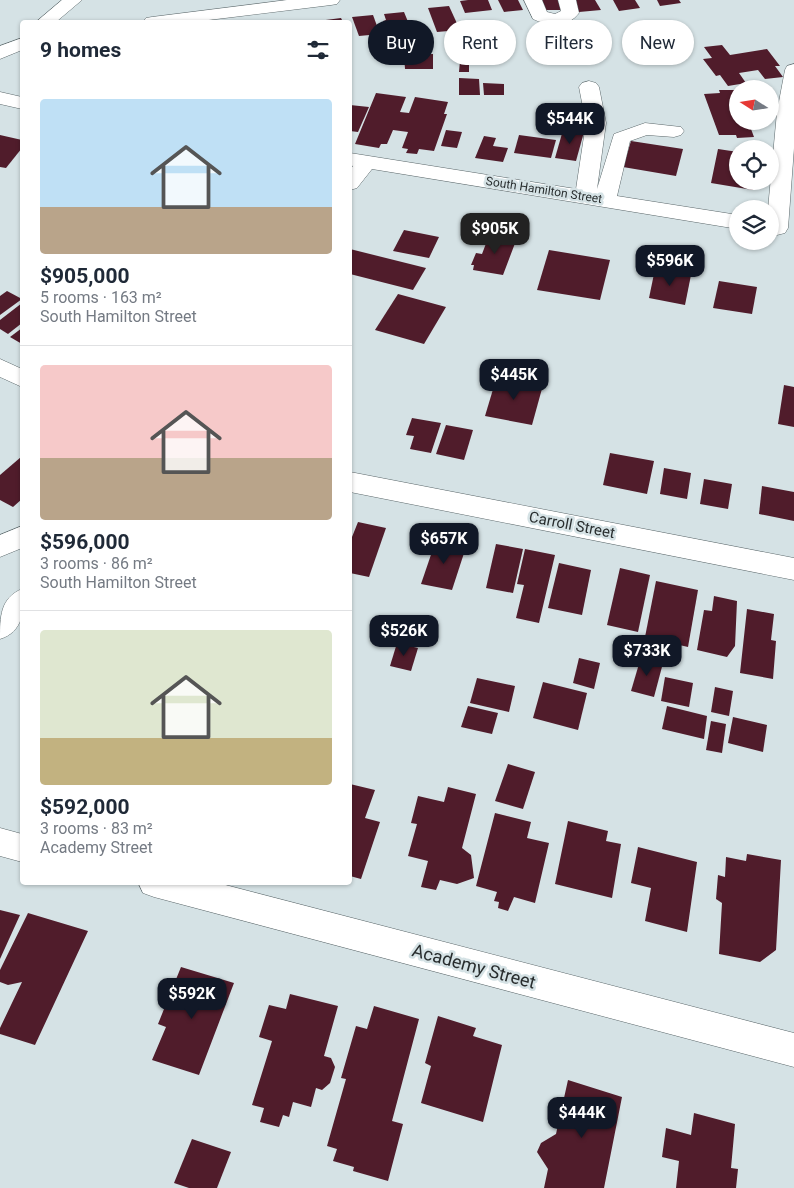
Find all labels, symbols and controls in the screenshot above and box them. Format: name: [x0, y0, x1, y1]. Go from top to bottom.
chip: Buy: [368, 20, 434, 65]
chip: Rent: [444, 20, 516, 65]
chip: Filters: [526, 20, 612, 65]
chip: New: [622, 20, 694, 65]
icon: filters: [304, 36, 332, 64]
text: 9 homes: [40, 38, 121, 62]
north arrow: [729, 80, 779, 130]
map controls: [729, 80, 779, 250]
pin: $544K: [535, 102, 605, 145]
text: $544K: [547, 109, 593, 128]
icon: home: [141, 132, 231, 222]
button: locate: [729, 140, 779, 190]
street label: South Hamilton Street: [485, 174, 603, 206]
button: layers: [729, 200, 779, 250]
pin: $905K: [460, 212, 530, 255]
text: $905K: [472, 219, 518, 238]
pin: $596K: [635, 244, 705, 287]
text: $596K: [647, 251, 693, 270]
text: $905,000: [40, 264, 130, 288]
text: 5 rooms · 163 m²: [40, 288, 162, 307]
text: South Hamilton Street: [40, 307, 197, 326]
pin: $445K: [479, 358, 549, 401]
text: $445K: [491, 365, 537, 384]
icon: home: [141, 397, 231, 487]
street label: Carroll Street: [528, 508, 617, 542]
pin: $657K: [409, 522, 479, 565]
text: $657K: [421, 529, 467, 548]
text: $596,000: [40, 530, 130, 554]
text: 3 rooms · 86 m²: [40, 554, 153, 573]
text: South Hamilton Street: [40, 573, 197, 592]
pin: $526K: [369, 614, 439, 657]
text: $526K: [381, 621, 427, 640]
pin: $733K: [612, 634, 682, 677]
text: $733K: [624, 641, 670, 660]
icon: home: [141, 662, 231, 752]
text: $592,000: [40, 795, 130, 819]
text: 3 rooms · 83 m²: [40, 819, 153, 838]
text: Academy Street: [40, 838, 153, 857]
street label: Academy Street: [410, 939, 538, 993]
pin: $592K: [157, 978, 227, 1020]
text: $592K: [169, 984, 215, 1003]
pin: $444K: [547, 1096, 617, 1139]
text: $444K: [559, 1103, 605, 1122]

